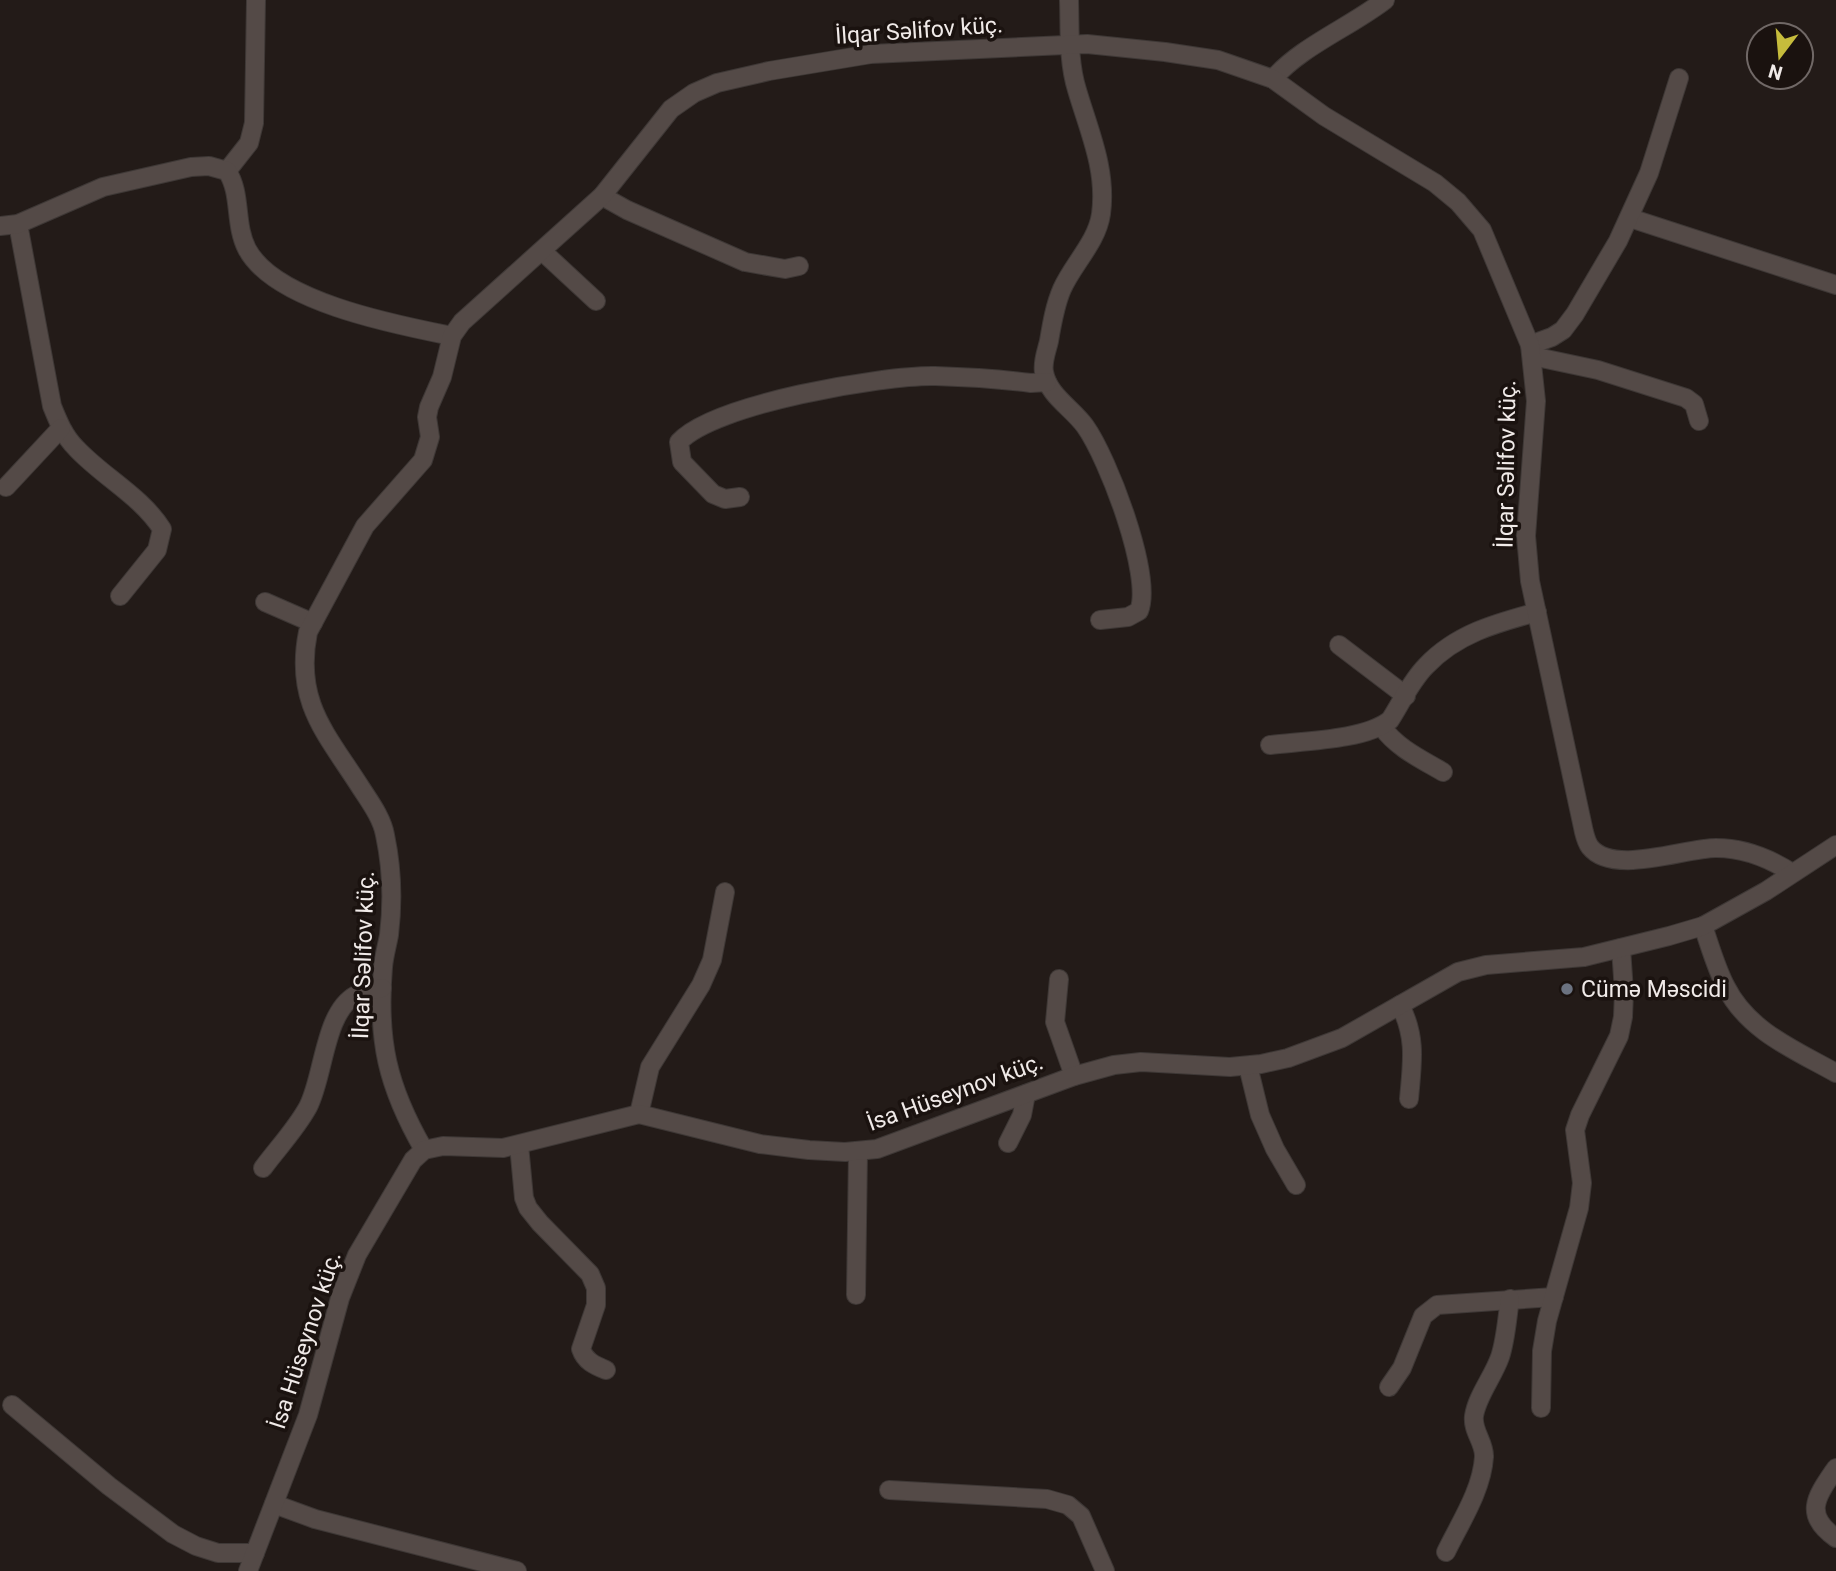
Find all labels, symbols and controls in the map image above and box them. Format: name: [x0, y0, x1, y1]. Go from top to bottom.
street label: İlqar Səlifov küç.: [834, 11, 1004, 50]
north arrow: [1745, 21, 1815, 91]
text: N: [1766, 59, 1785, 85]
street label: İlqar Səlifov küç.: [1492, 380, 1521, 548]
street label: İlqar Səlifov küç.: [347, 871, 380, 1040]
place label: Cümə Məscidi: [1581, 976, 1727, 1003]
marker: Cümə Məscidi: [1559, 981, 1575, 997]
street label: İsa Hüseynov küç.: [864, 1048, 1047, 1137]
street label: İsa Hüseynov küç.: [264, 1248, 347, 1432]

